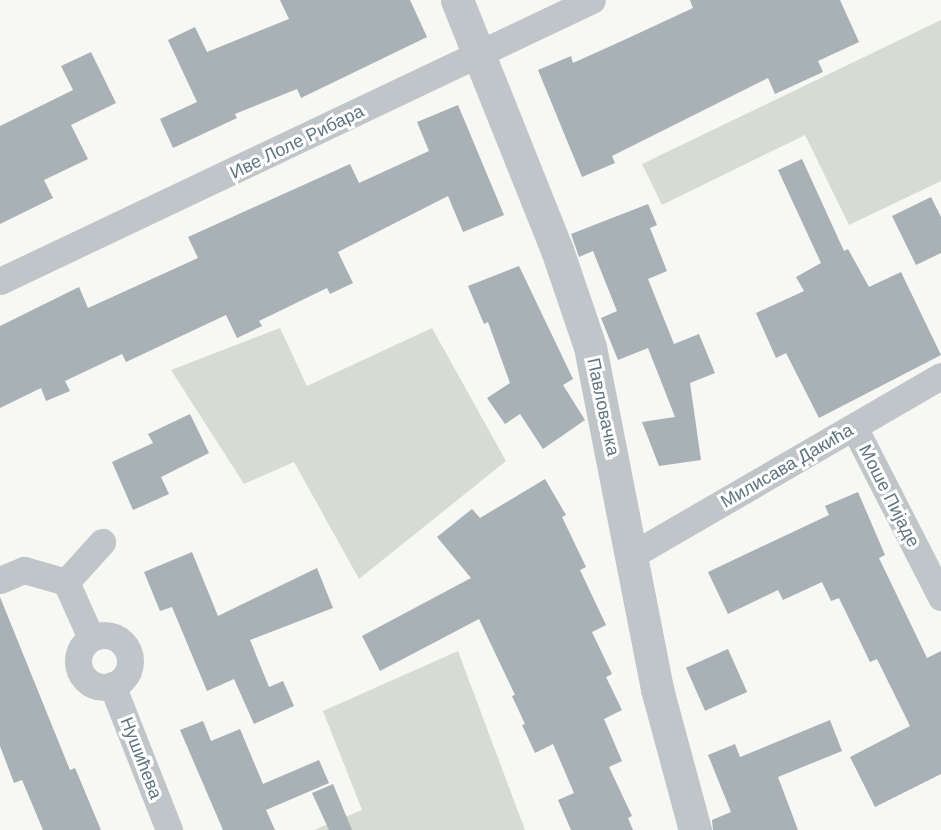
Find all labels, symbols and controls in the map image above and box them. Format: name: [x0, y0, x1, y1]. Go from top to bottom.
street label: Иве Лоле Рибара: [227, 100, 367, 184]
street label: Павловачка: [582, 356, 624, 458]
street label: Милисава Дакића: [717, 419, 857, 513]
street label: Моше Пијаде: [854, 441, 924, 551]
street label: Нушићева: [116, 714, 166, 802]

